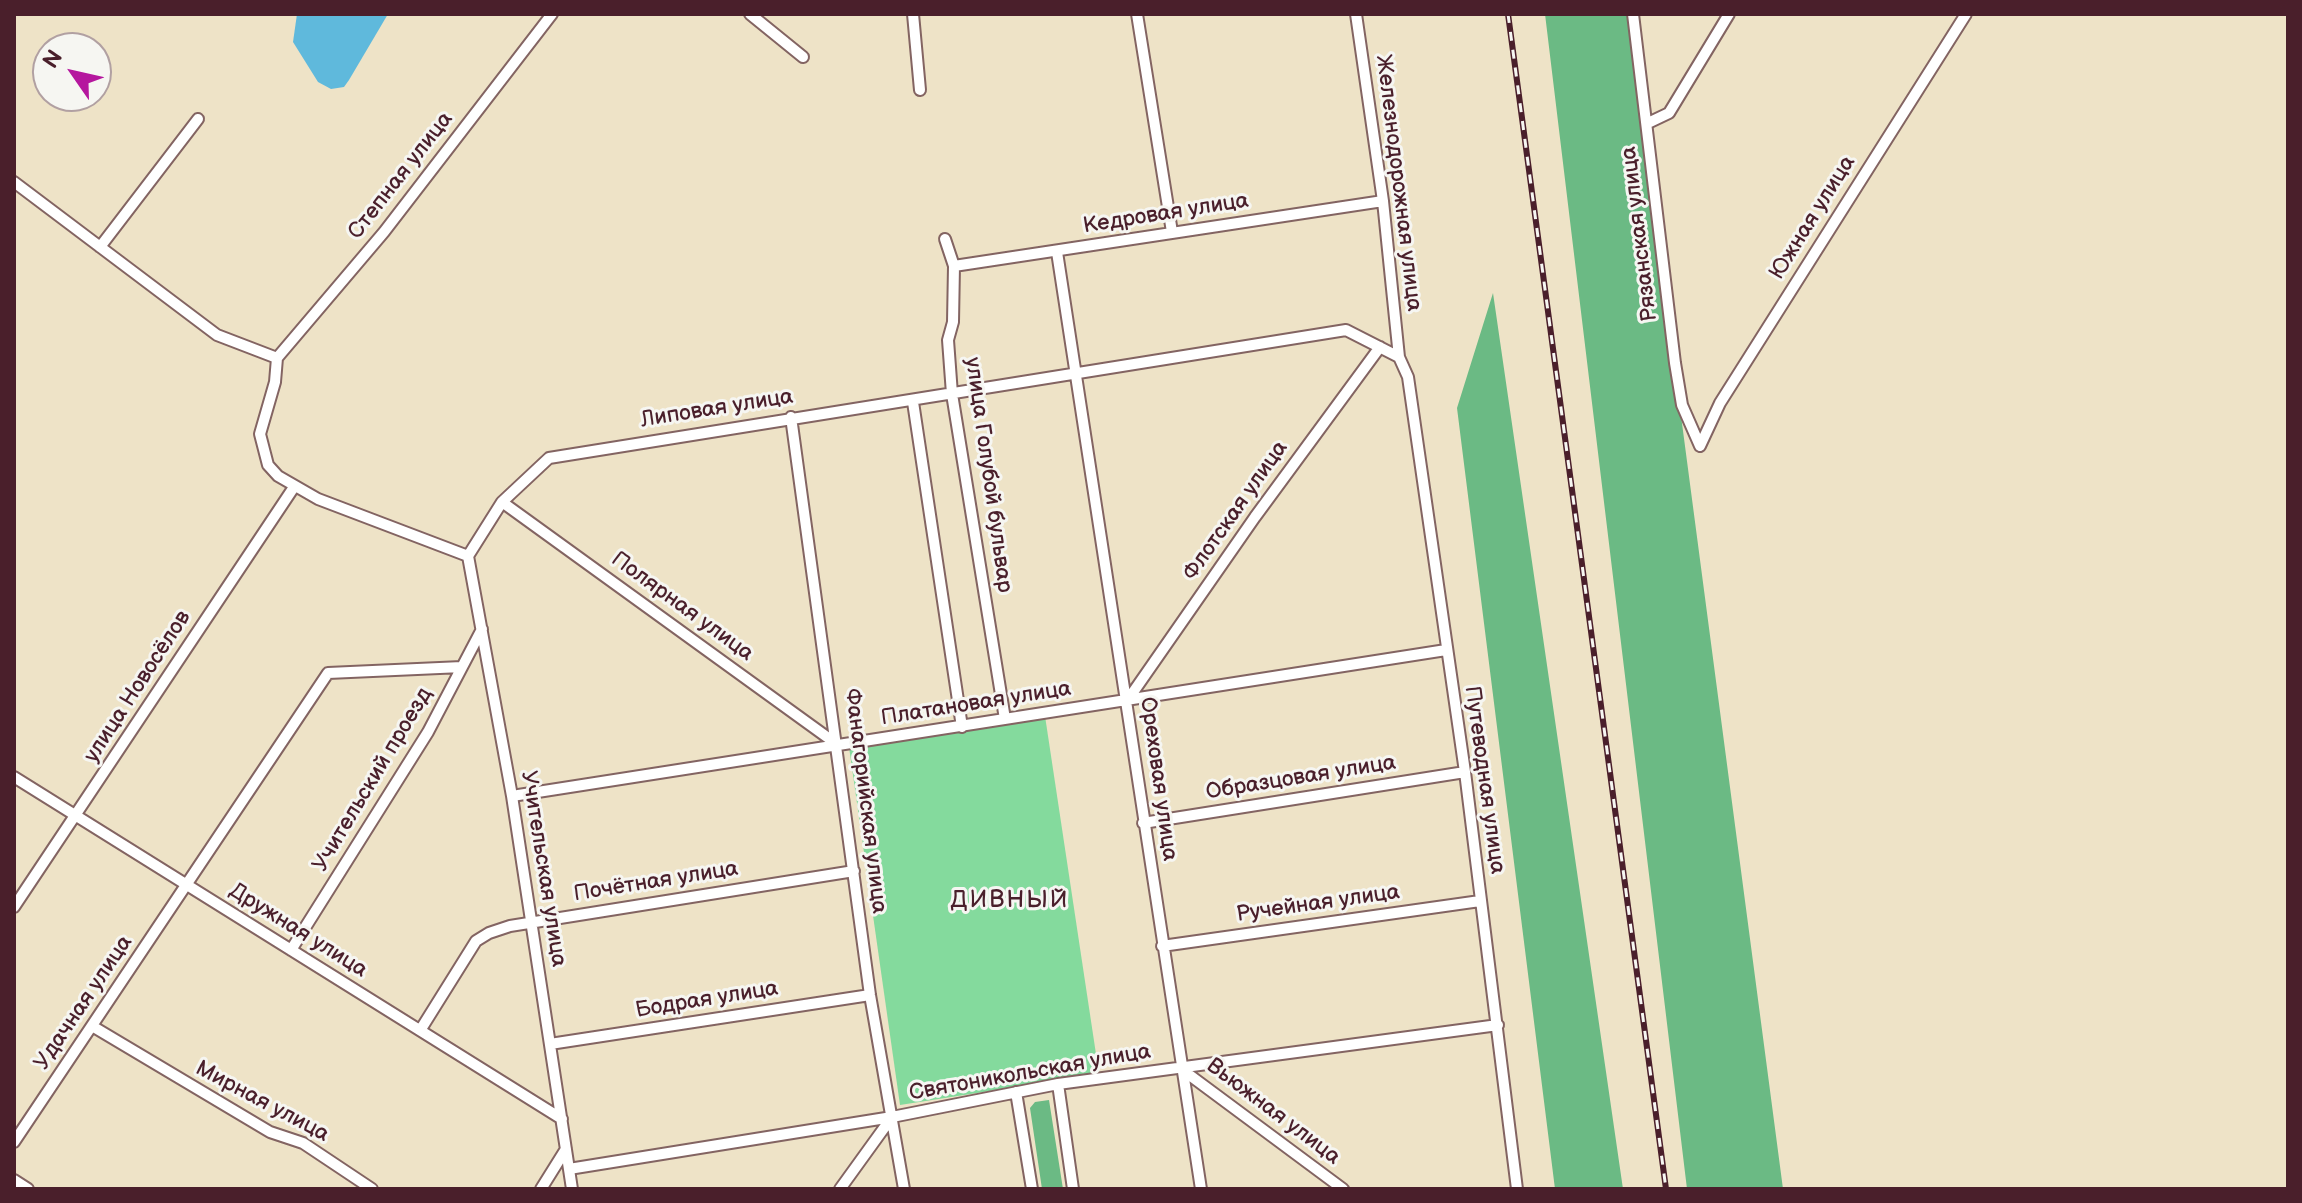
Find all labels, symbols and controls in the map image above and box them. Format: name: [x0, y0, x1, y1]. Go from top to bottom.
north arrow: [32, 32, 112, 112]
text: N: [38, 45, 69, 74]
street label: Железнодорожная улица: [1369, 53, 1427, 313]
street label: Степная улица: [343, 107, 459, 245]
street label: Рязанская улица: [1616, 145, 1664, 323]
street label: Южная улица: [1764, 151, 1862, 285]
street label: Кедровая улица: [1081, 188, 1251, 240]
street label: улица Голубой бульвар: [958, 356, 1018, 594]
street label: Липовая улица: [639, 384, 795, 434]
street label: Флотская улица: [1178, 436, 1294, 586]
street label: Полярная улица: [606, 547, 758, 667]
street label: улица Новосёлов: [79, 606, 197, 768]
street label: Платановая улица: [879, 676, 1073, 732]
street label: Учительский проезд: [308, 683, 438, 877]
street label: Путеводная улица: [1458, 684, 1510, 876]
street label: Фанагорийская улица: [838, 687, 892, 915]
street label: Ореховая улица: [1133, 695, 1183, 863]
street label: Образцовая улица: [1204, 750, 1398, 806]
street label: Учительская улица: [514, 769, 572, 969]
street label: Почётная улица: [572, 856, 740, 908]
street label: Дружная улица: [224, 878, 372, 984]
street label: Ручейная улица: [1235, 879, 1401, 929]
district label: ДИВНЫЙ: [950, 887, 1070, 915]
street label: Удачная улица: [29, 931, 139, 1075]
street label: Бодрая улица: [634, 976, 780, 1024]
street label: Святоникольская улица: [907, 1039, 1153, 1107]
street label: Вьюжная улица: [1201, 1053, 1345, 1171]
street label: Мирная улица: [191, 1056, 333, 1148]

